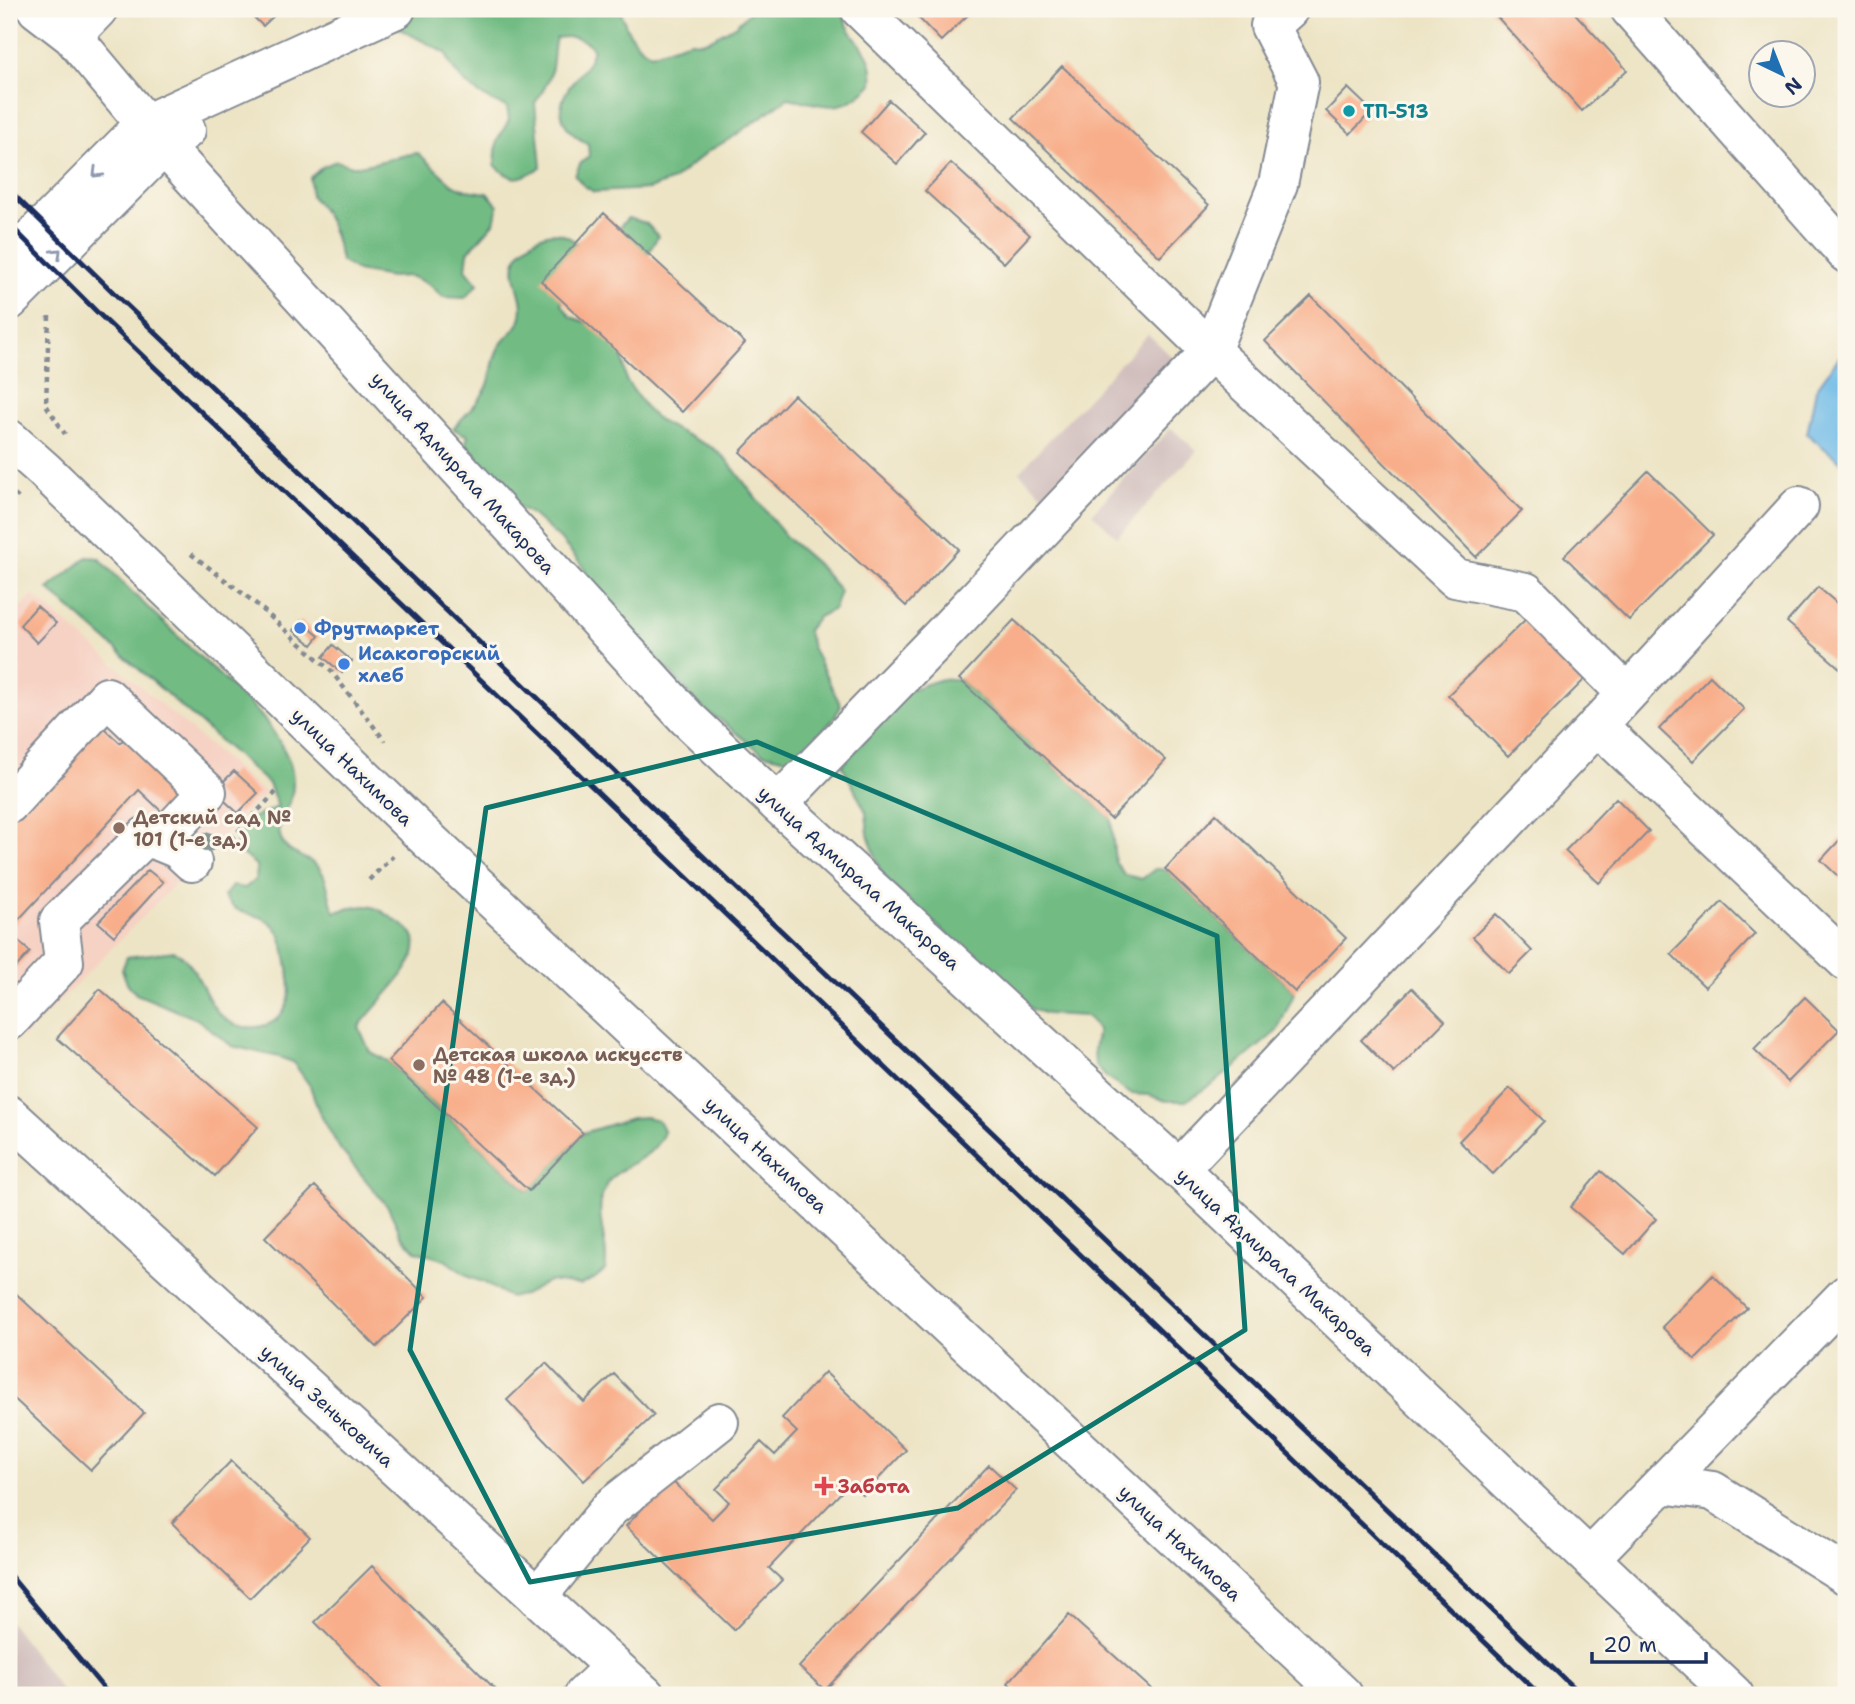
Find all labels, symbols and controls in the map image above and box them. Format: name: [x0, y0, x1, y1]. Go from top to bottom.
north arrow: [1746, 38, 1816, 108]
text: N: [1779, 72, 1807, 100]
place label: ТП-513: [1363, 99, 1429, 124]
marker: ТП-513: [1341, 103, 1357, 119]
one-way arrow: [92, 164, 105, 177]
one-way arrow: [49, 249, 61, 261]
street label: улица Адмирала Макарова: [365, 366, 561, 580]
place label: Фрутмаркет: [314, 616, 440, 641]
marker: Фрутмаркет: [292, 620, 308, 636]
place label: Исакогорский хлеб: [358, 641, 500, 688]
marker: Исакогорский хлеб: [336, 656, 352, 672]
street label: улица Нахимова: [286, 703, 418, 832]
street label: улица Адмирала Макарова: [752, 780, 966, 976]
place label: Детский сад № 101 (1-е зд.): [133, 805, 291, 852]
marker: Детский сад № 101 (1-е зд.): [111, 820, 127, 836]
place label: Детская школа искусств № 48 (1-е зд.): [433, 1042, 683, 1089]
marker: Детская школа искусств № 48 (1-е зд.): [411, 1057, 427, 1073]
street label: улица Нахимова: [699, 1091, 833, 1219]
street label: улица Адмирала Макарова: [1171, 1163, 1381, 1361]
street label: улица Зеньковича: [255, 1339, 399, 1473]
place label: Забота: [838, 1474, 910, 1499]
marker: Забота: [816, 1478, 832, 1494]
street label: улица Нахимова: [1113, 1479, 1247, 1607]
scale bar: [1592, 1620, 1706, 1664]
text: 20 m: [1603, 1631, 1657, 1659]

